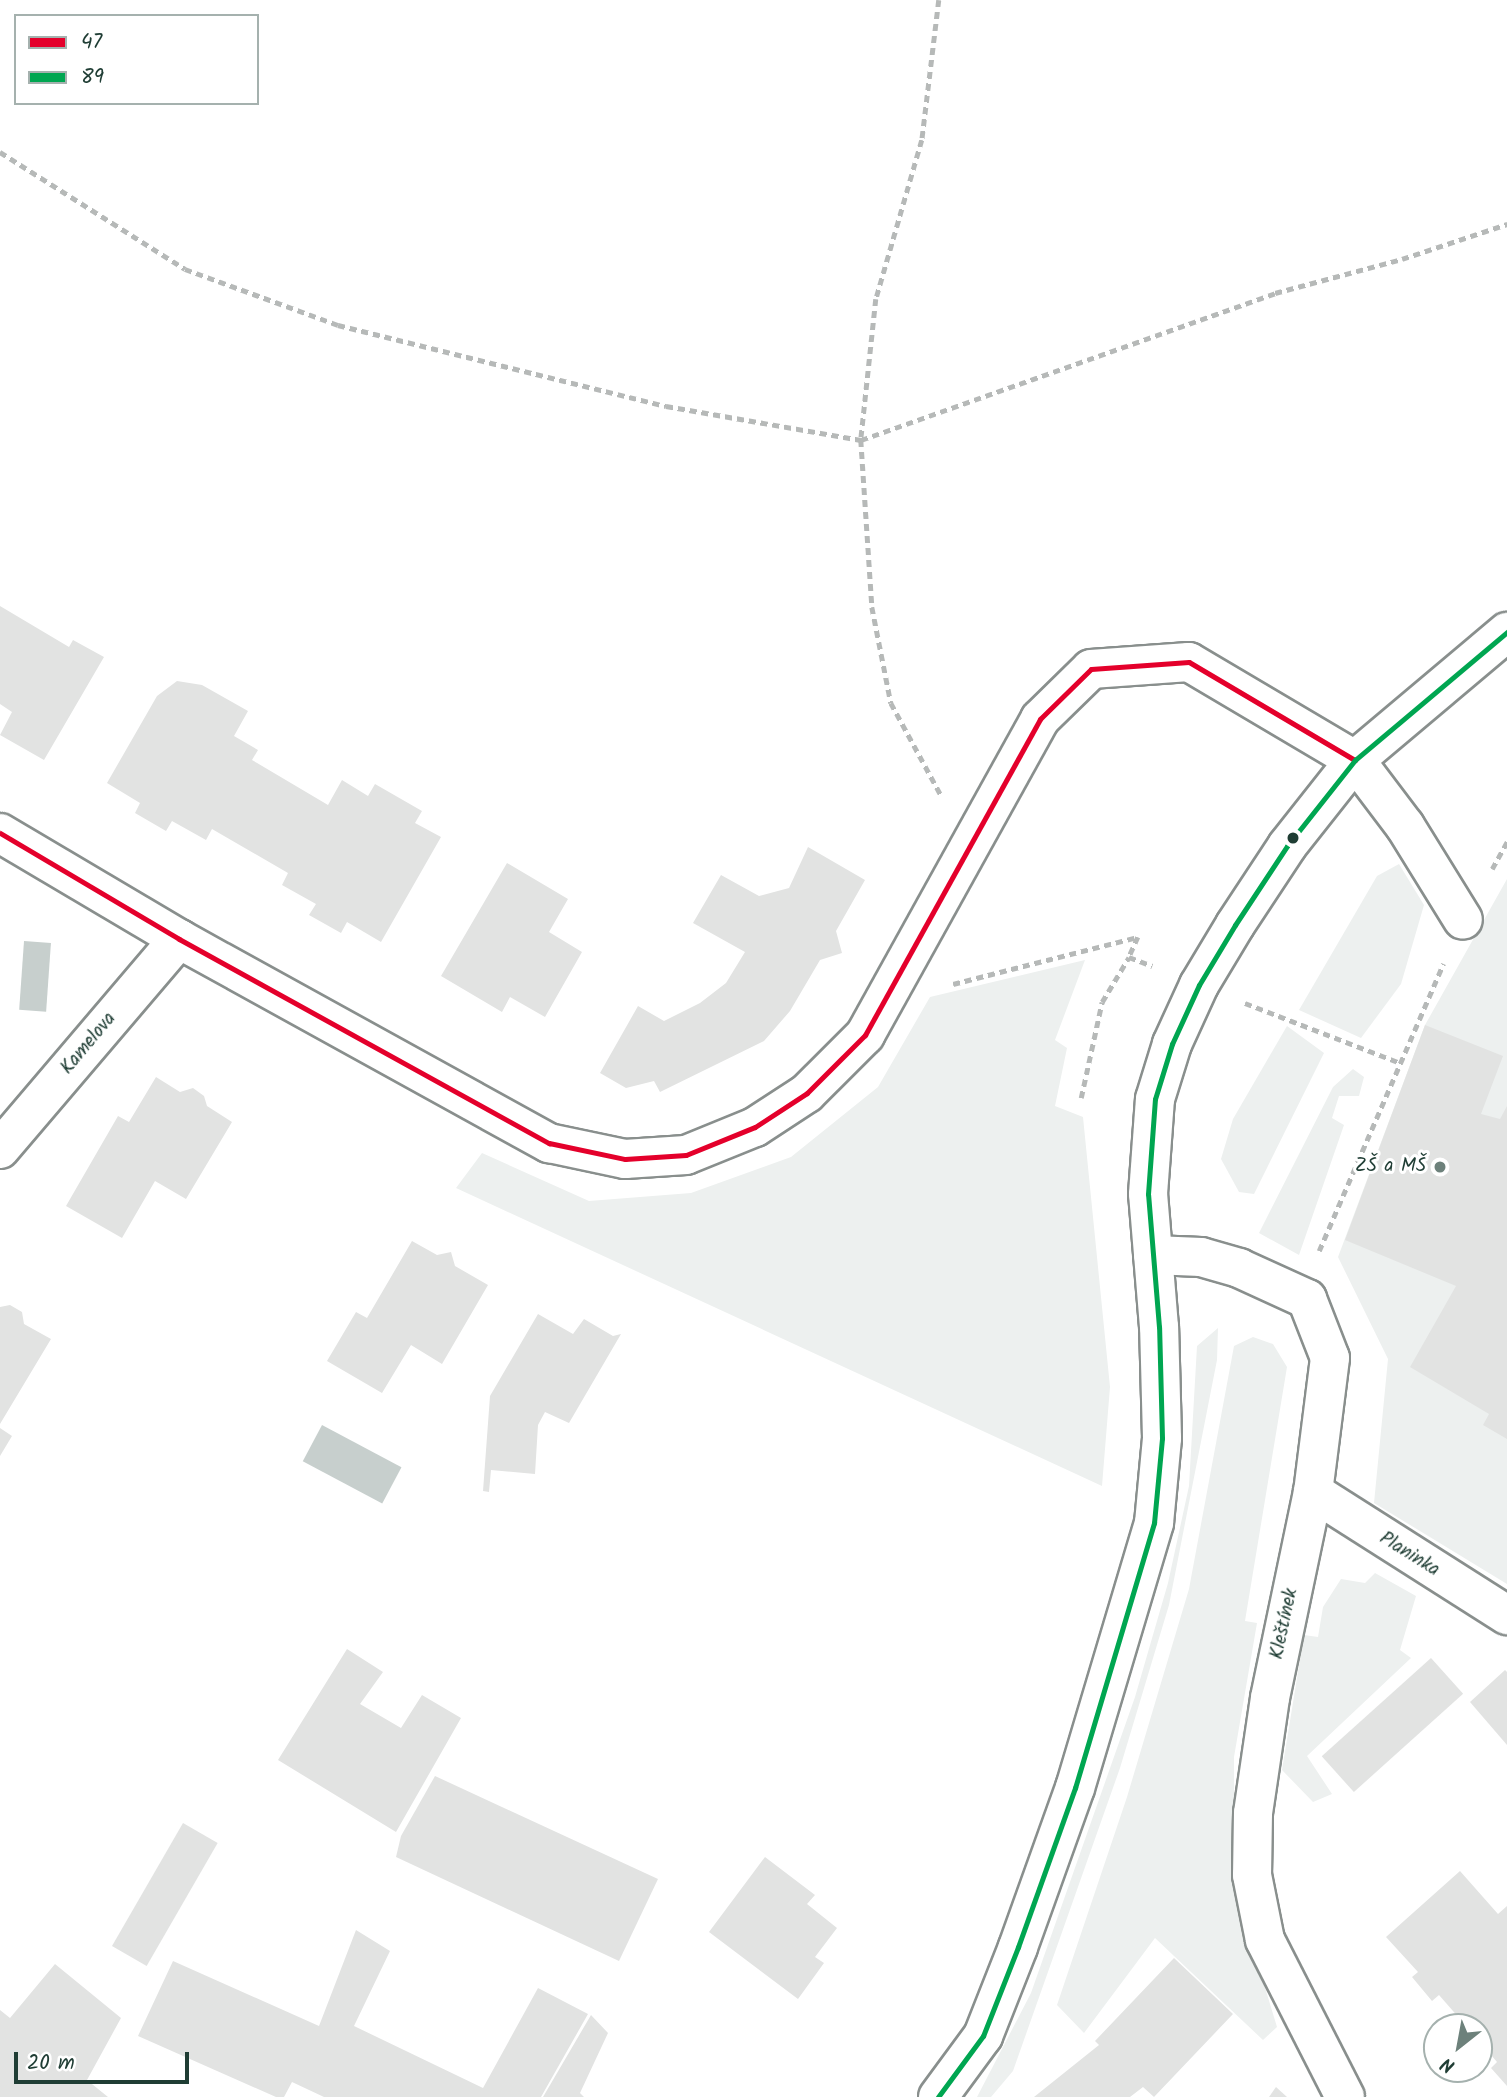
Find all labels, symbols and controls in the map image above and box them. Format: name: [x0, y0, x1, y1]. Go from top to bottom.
legend: [14, 14, 259, 105]
text: 47: [81, 26, 102, 59]
text: 89: [81, 61, 104, 94]
unlabelled marker: [1286, 831, 1300, 845]
street label: Kamelova: [56, 1008, 122, 1080]
place label: ZŠ a MŠ: [1355, 1156, 1426, 1178]
marker: ZŠ a MŠ: [1432, 1159, 1448, 1175]
street label: Planinka: [1375, 1528, 1443, 1582]
street label: Kleštínek: [1266, 1586, 1304, 1662]
north arrow: [1423, 2013, 1493, 2083]
scale bar: [18, 2038, 192, 2082]
text: 20 m: [27, 2047, 75, 2080]
text: N: [1435, 2048, 1461, 2080]

